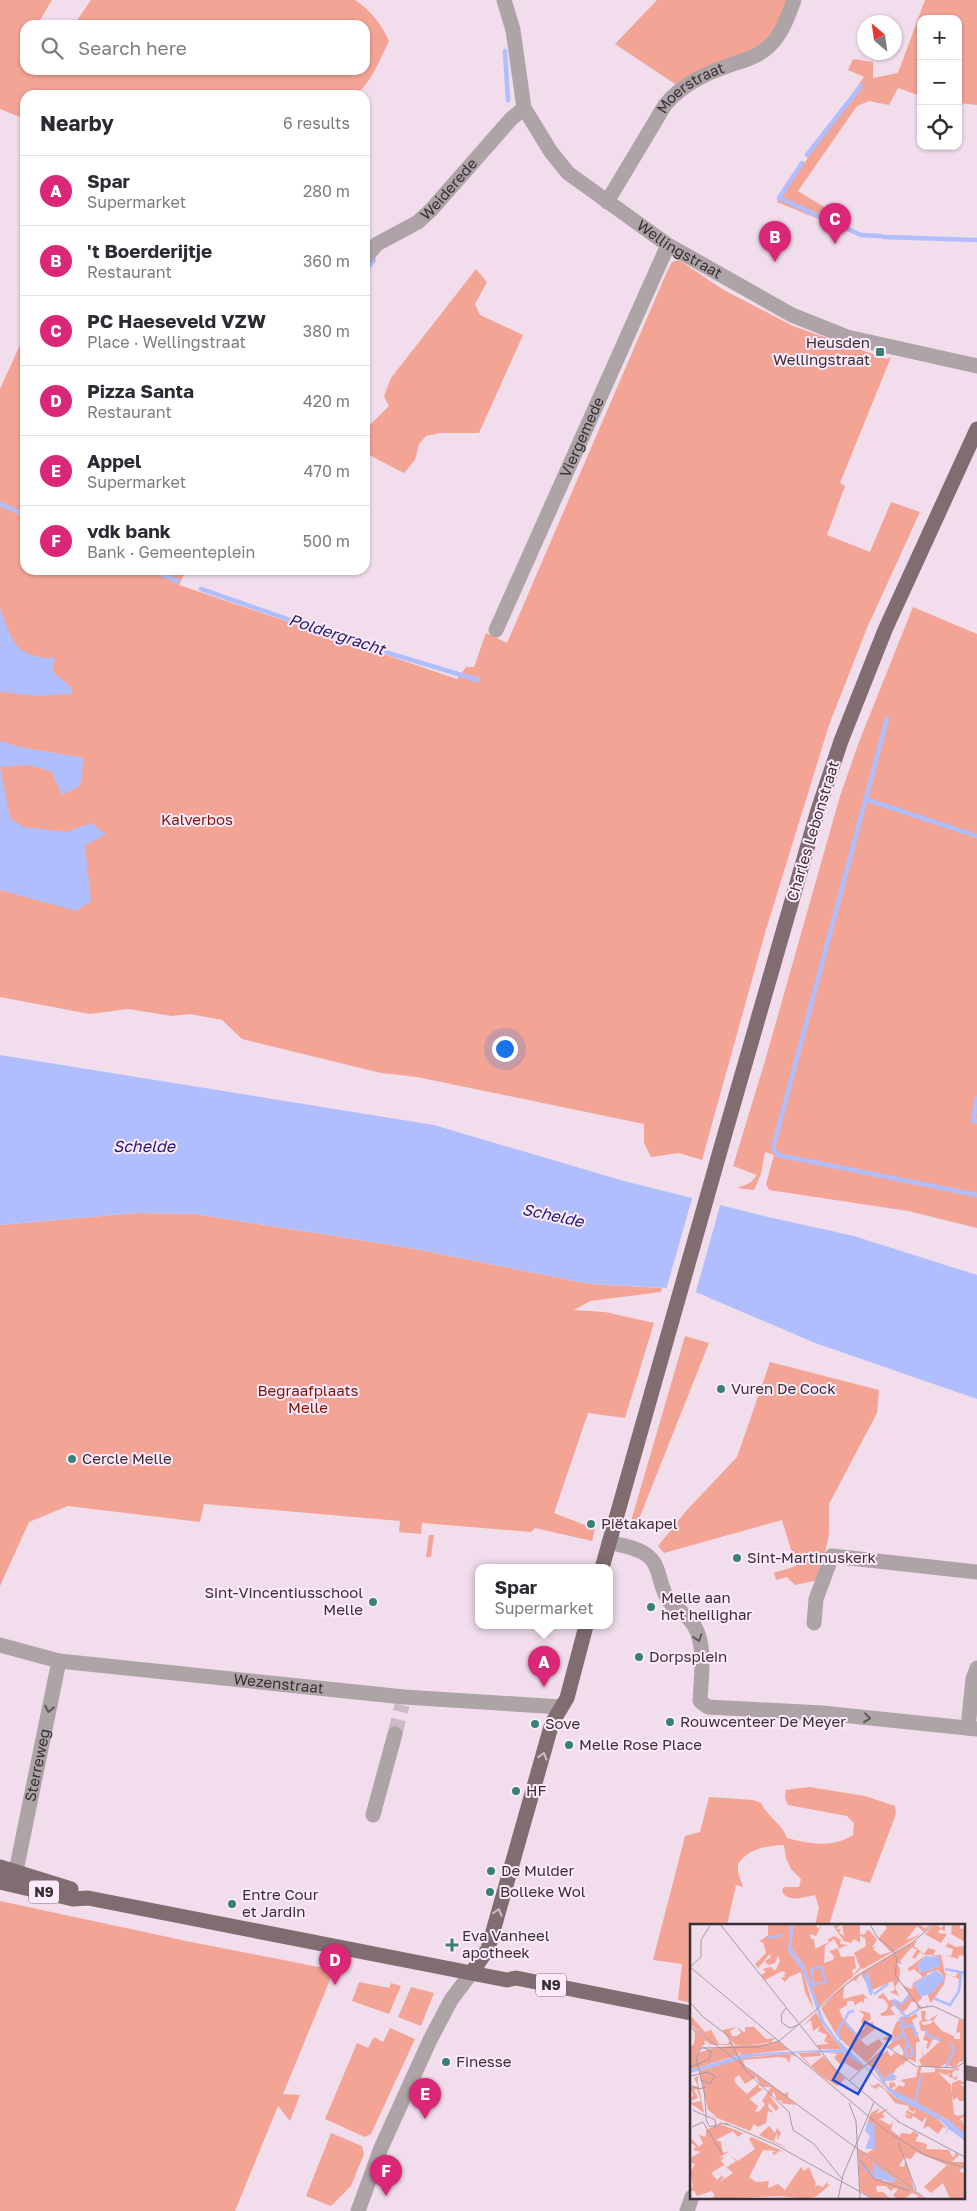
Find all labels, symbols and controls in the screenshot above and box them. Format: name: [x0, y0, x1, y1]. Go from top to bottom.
north arrow: [857, 15, 902, 60]
map controls: [917, 15, 962, 150]
button: +: [917, 15, 962, 60]
search box: [20, 20, 370, 75]
icon: search: [38, 34, 66, 62]
text: Search here: [78, 36, 187, 59]
street label: Moerstraat: [652, 58, 726, 116]
button: −: [917, 60, 962, 105]
button: locate: [917, 105, 962, 150]
text: Nearby: [40, 110, 114, 136]
text: 6 results: [283, 113, 350, 133]
street label: Weiderede: [416, 154, 481, 223]
text: Spar: [87, 169, 130, 192]
text: A: [50, 181, 62, 201]
text: 280 m: [303, 181, 350, 201]
text: Supermarket: [87, 192, 186, 212]
pin: C: [819, 203, 851, 244]
street label: Wellingstraat: [634, 216, 726, 282]
pin: B: [759, 221, 791, 262]
text: 't Boerderijtje: [87, 239, 212, 262]
text: B: [50, 251, 62, 271]
text: 360 m: [303, 251, 350, 271]
text: Restaurant: [87, 262, 172, 282]
text: PC Haeseveld VZW: [87, 309, 266, 332]
text: C: [50, 321, 62, 341]
text: 380 m: [303, 321, 350, 341]
text: Place · Wellingstraat: [87, 332, 246, 352]
place label: Heusden Wellingstraat: [773, 333, 870, 368]
marker: Heusden Wellingstraat: [874, 346, 886, 358]
text: Pizza Santa: [87, 379, 194, 402]
text: D: [50, 391, 62, 411]
text: 420 m: [303, 391, 350, 411]
street label: Viergemede: [555, 394, 607, 480]
text: Restaurant: [87, 402, 172, 422]
text: Appel: [87, 449, 141, 472]
text: E: [51, 461, 61, 481]
text: 470 m: [304, 461, 350, 481]
text: Supermarket: [87, 472, 186, 492]
text: vdk bank: [87, 519, 171, 542]
text: F: [51, 531, 61, 551]
text: 500 m: [303, 531, 350, 551]
text: Bank · Gemeenteplein: [87, 542, 255, 562]
water label: Poldergracht: [286, 609, 389, 659]
street label: Charles Lebonstraat: [782, 758, 842, 903]
park label: Kalverbos: [161, 810, 233, 828]
your location: [492, 1036, 518, 1062]
water label: Schelde: [113, 1136, 177, 1156]
water label: Schelde: [521, 1199, 587, 1232]
place label: Vuren De Cock: [731, 1379, 836, 1397]
park label: Begraafplaats Melle: [258, 1381, 358, 1416]
marker: Vuren De Cock: [715, 1383, 727, 1395]
place label: Cercle Melle: [82, 1449, 172, 1467]
marker: Cercle Melle: [66, 1453, 78, 1465]
place label: Piëtakapel: [601, 1514, 678, 1532]
marker: Piëtakapel: [585, 1518, 597, 1530]
place label: Sint-Martinuskerk: [747, 1548, 877, 1566]
marker: Sint-Martinuskerk: [731, 1552, 743, 1564]
popup: [475, 1564, 613, 1629]
text: Spar: [494, 1575, 537, 1598]
place label: Sint-Vincentiusschool Melle: [204, 1583, 363, 1618]
place label: Melle aan het heilighar: [661, 1588, 752, 1623]
marker: Sint-Vincentiusschool Melle: [367, 1596, 379, 1608]
text: Supermarket: [494, 1598, 594, 1618]
marker: Melle aan het heilighar: [645, 1601, 657, 1613]
one-way arrow: [693, 1633, 703, 1642]
pin: A: [528, 1646, 560, 1687]
place label: Dorpsplein: [649, 1647, 727, 1665]
marker: Dorpsplein: [633, 1651, 645, 1663]
street label: Wezenstraat: [233, 1669, 325, 1697]
one-way arrow: [44, 1704, 55, 1713]
place label: Rouwcenteer De Meyer: [680, 1712, 846, 1730]
one-way arrow: [863, 1712, 871, 1723]
place label: Sove: [545, 1714, 580, 1732]
marker: Rouwcenteer De Meyer: [664, 1716, 676, 1728]
marker: Sove: [529, 1718, 541, 1730]
street label: Sterreweg: [20, 1727, 53, 1803]
place label: Melle Rose Place: [579, 1735, 702, 1753]
marker: Melle Rose Place: [563, 1739, 575, 1751]
one-way arrow: [537, 1752, 548, 1761]
place label: HF: [526, 1781, 546, 1799]
marker: HF: [510, 1785, 522, 1797]
place label: De Mulder: [501, 1861, 575, 1879]
marker: De Mulder: [485, 1865, 497, 1877]
road number: N9: [29, 1880, 59, 1904]
place label: Bolleke Wol: [500, 1882, 586, 1900]
place label: Entre Cour et Jardin: [242, 1885, 319, 1920]
marker: Bolleke Wol: [484, 1886, 496, 1898]
marker: Entre Cour et Jardin: [226, 1898, 238, 1910]
one-way arrow: [492, 1908, 503, 1917]
inset map: [690, 1924, 964, 2198]
place label: Eva Vanheel apotheek: [462, 1926, 550, 1961]
marker: Eva Vanheel apotheek: [446, 1939, 458, 1951]
pin: D: [319, 1944, 351, 1985]
road number: N9: [536, 1974, 566, 1996]
place label: Finesse: [456, 2052, 512, 2070]
marker: Finesse: [440, 2056, 452, 2068]
pin: E: [409, 2078, 441, 2119]
pin: F: [370, 2155, 402, 2196]

